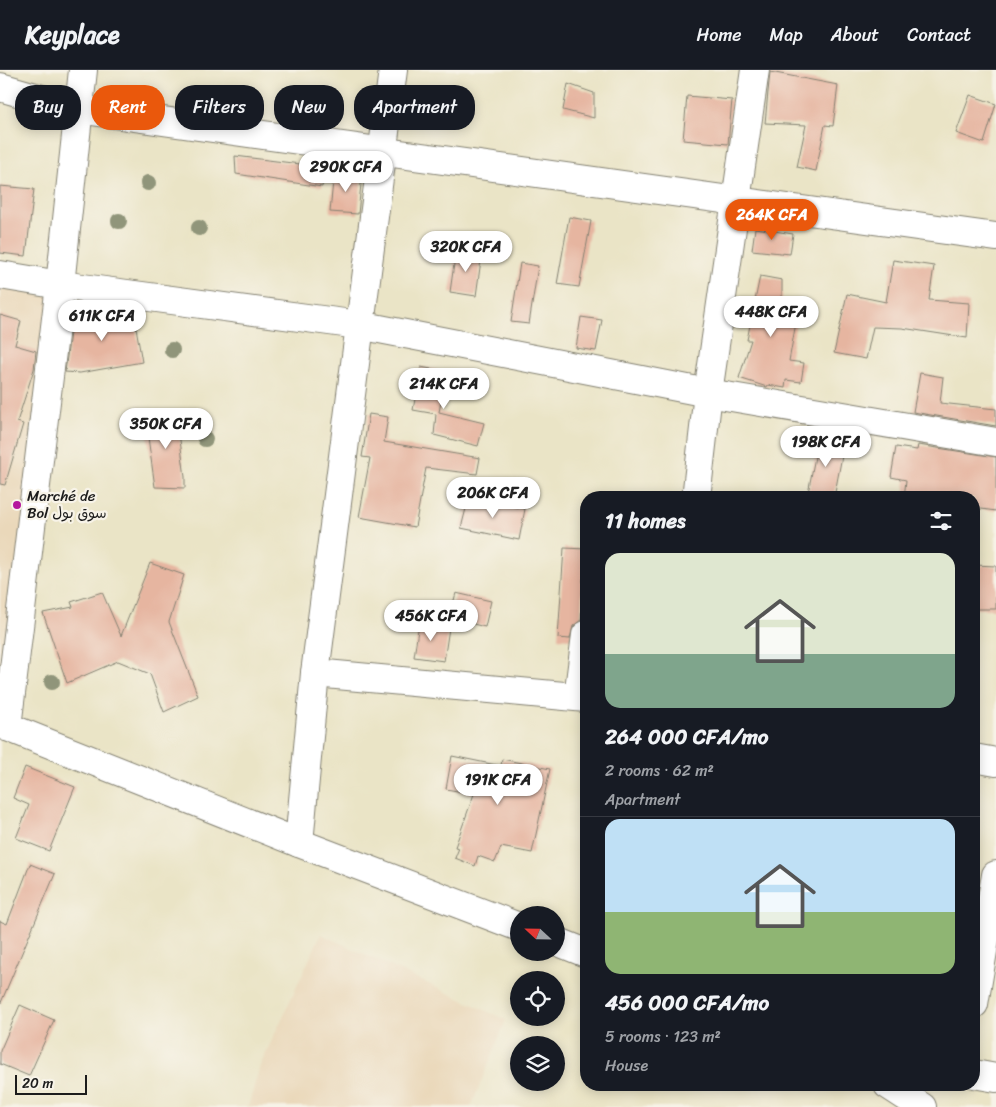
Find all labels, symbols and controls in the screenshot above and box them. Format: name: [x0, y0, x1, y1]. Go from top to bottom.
text: Keyplace: [25, 14, 120, 56]
text: Home: [697, 19, 742, 51]
text: Map: [770, 19, 803, 51]
text: About: [831, 19, 879, 51]
text: Contact: [907, 19, 971, 51]
chip: Buy: [15, 85, 81, 130]
chip: Rent: [91, 85, 165, 130]
chip: Filters: [175, 85, 264, 130]
chip: New: [274, 85, 344, 130]
chip: Apartment: [354, 85, 475, 130]
pin: 290K CFA: [294, 150, 398, 193]
text: 290K CFA: [310, 152, 382, 181]
pin: 264K CFA: [720, 198, 824, 241]
text: 264K CFA: [736, 200, 808, 229]
pin: 320K CFA: [414, 230, 518, 273]
text: 320K CFA: [430, 232, 502, 261]
pin: 448K CFA: [719, 296, 823, 338]
text: 448K CFA: [735, 297, 807, 326]
pin: 611K CFA: [50, 300, 154, 342]
text: 611K CFA: [69, 301, 135, 330]
pin: 214K CFA: [392, 368, 496, 410]
text: 214K CFA: [409, 369, 479, 398]
pin: 350K CFA: [114, 408, 218, 450]
text: 350K CFA: [130, 409, 202, 438]
pin: 198K CFA: [774, 426, 878, 468]
text: 198K CFA: [791, 427, 861, 456]
pin: 206K CFA: [441, 476, 545, 519]
text: 206K CFA: [457, 478, 529, 507]
place label: Marché de Bol سوق بول: [27, 483, 107, 526]
marker: Marché de Bol سوق بول: [11, 499, 23, 511]
text: 11 homes: [605, 502, 686, 540]
icon: filters: [927, 507, 955, 535]
icon: home: [735, 586, 825, 676]
pin: 456K CFA: [379, 600, 483, 642]
text: 456K CFA: [395, 601, 467, 630]
text: 264 000 CFA/mo: [605, 718, 768, 756]
text: 2 rooms · 62 m²: [605, 756, 714, 785]
pin: 191K CFA: [446, 764, 550, 806]
text: 191K CFA: [465, 765, 531, 794]
text: Apartment: [605, 785, 681, 814]
icon: home: [735, 851, 825, 941]
north arrow: [510, 906, 565, 961]
map controls: [510, 906, 565, 1091]
button: locate: [510, 971, 565, 1026]
text: 456 000 CFA/mo: [605, 984, 769, 1022]
text: 5 rooms · 123 m²: [605, 1022, 721, 1051]
button: layers: [510, 1036, 565, 1091]
text: House: [605, 1051, 648, 1080]
text: 20 m: [22, 1071, 53, 1096]
scale bar: [15, 1072, 88, 1095]

